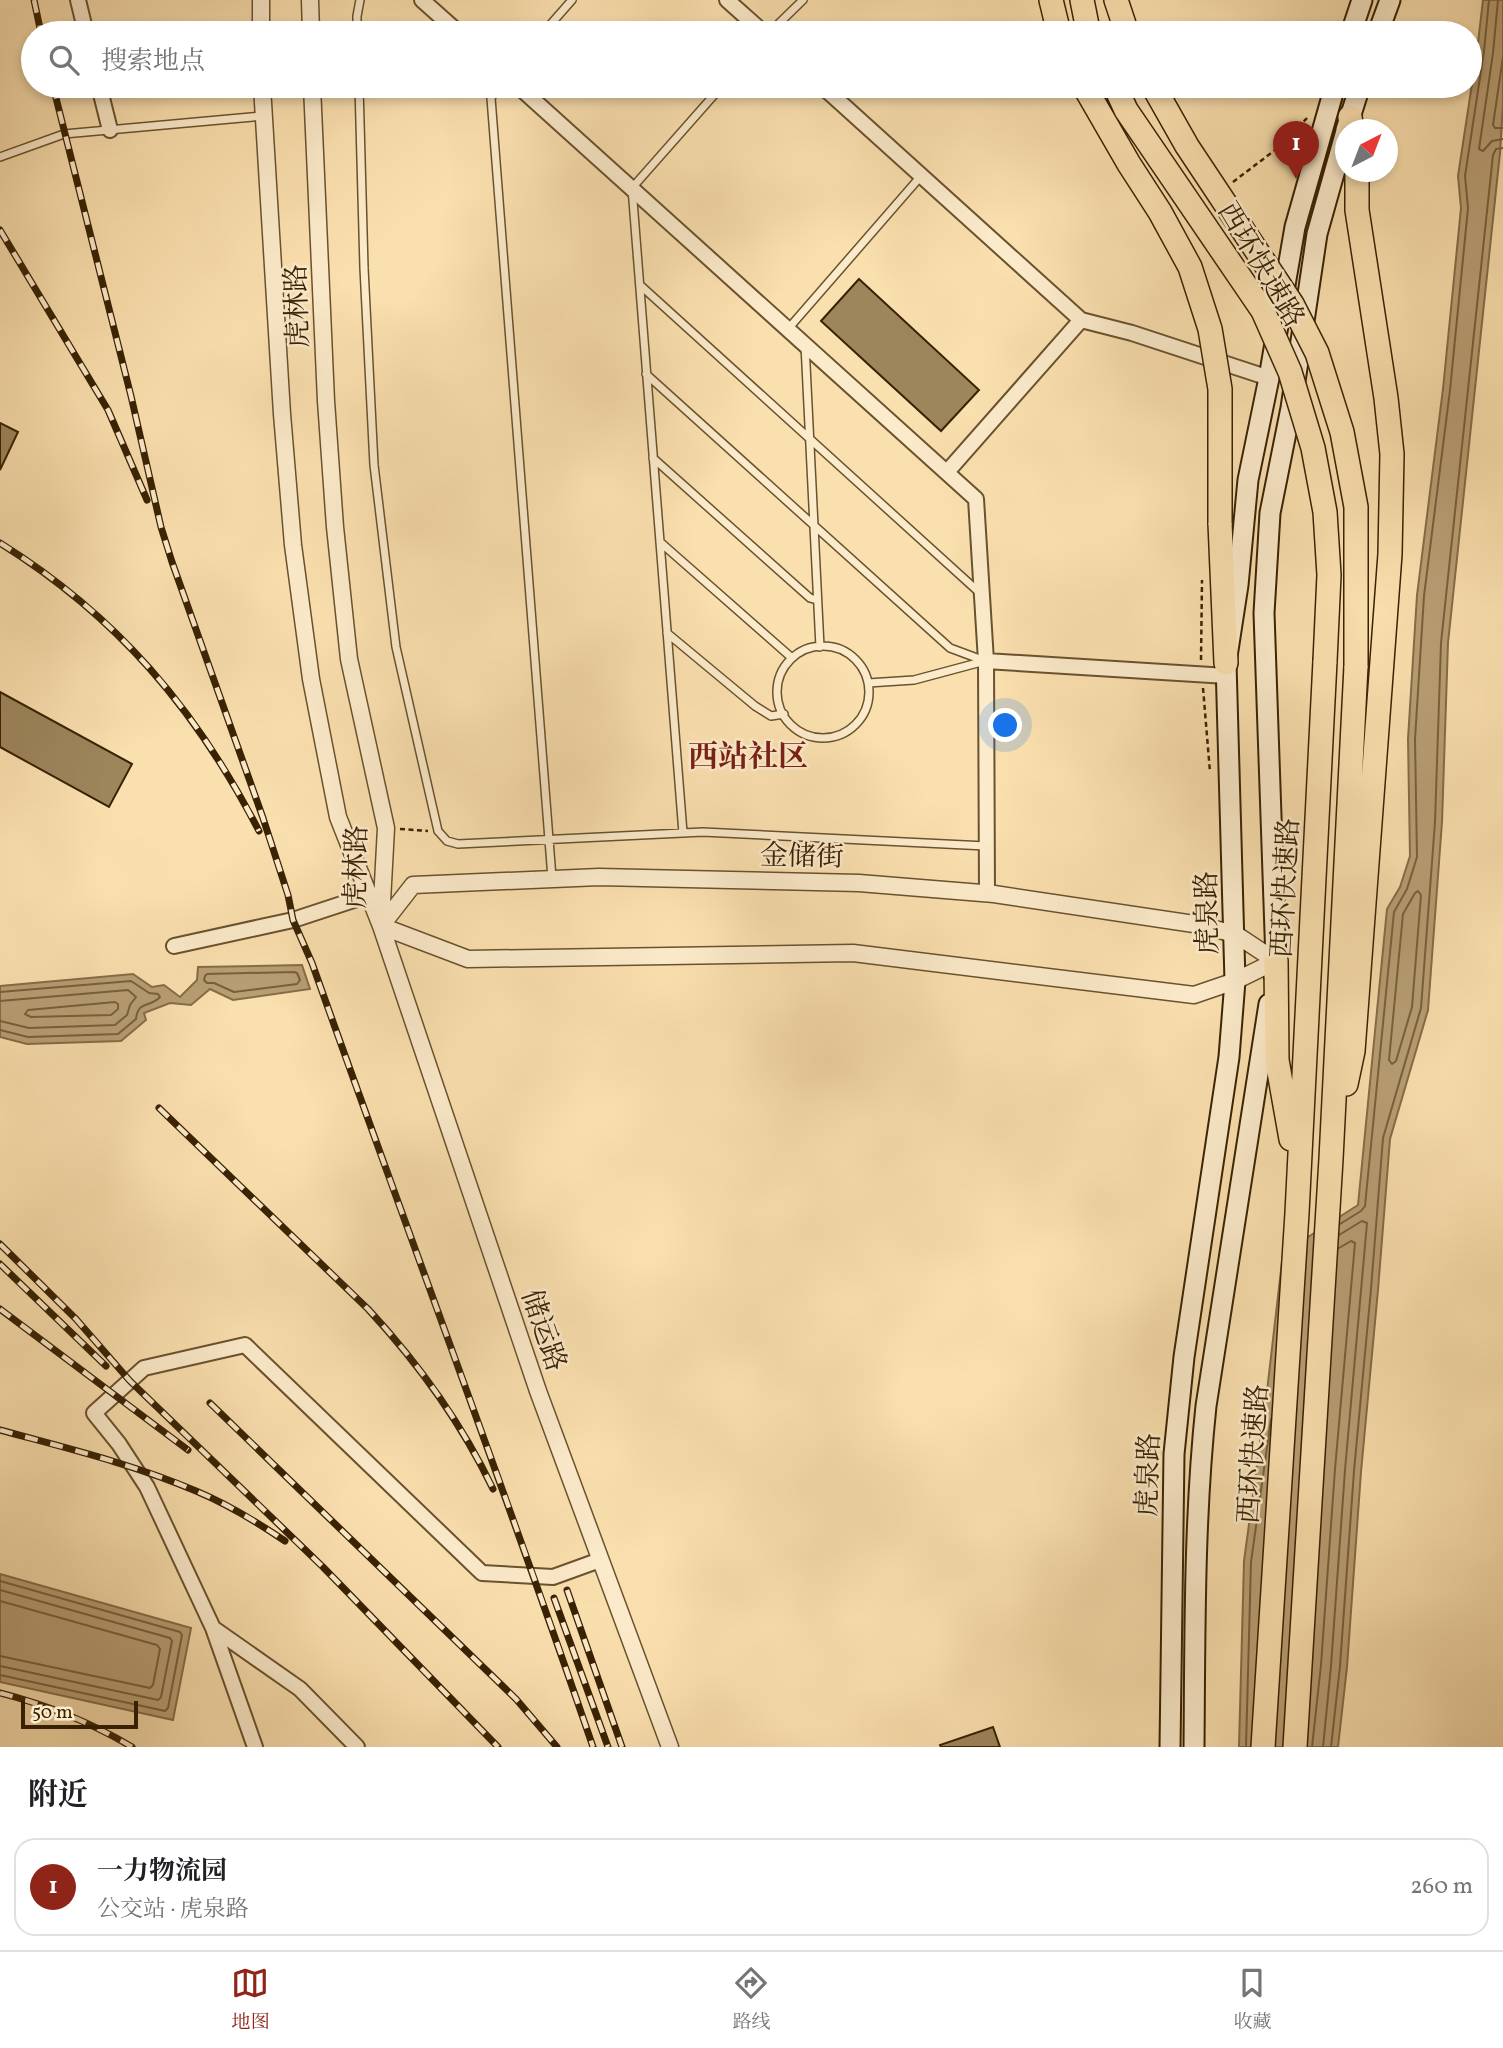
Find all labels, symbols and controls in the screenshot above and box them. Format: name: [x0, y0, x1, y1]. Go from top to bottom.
search box: [21, 21, 1482, 98]
icon: search: [45, 41, 83, 79]
text: 搜索地点: [101, 44, 205, 80]
north arrow: [1335, 119, 1398, 182]
pin: 1: [1273, 121, 1319, 179]
street label: 西环快速路: [1207, 195, 1313, 335]
street label: 虎林路: [278, 263, 319, 349]
your location: [988, 708, 1022, 742]
district label: 西站社区: [688, 737, 808, 779]
street label: 西环快速路: [1263, 817, 1310, 959]
street label: 虎林路: [337, 825, 378, 909]
street label: 金储街: [760, 837, 844, 878]
street label: 虎泉路: [1188, 871, 1229, 955]
street label: 储运路: [511, 1285, 575, 1377]
street label: 西环快速路: [1230, 1383, 1279, 1525]
street label: 虎泉路: [1129, 1432, 1170, 1518]
scale bar: [21, 1698, 138, 1730]
text: 50 m: [32, 1700, 73, 1726]
text: 附近: [28, 1775, 88, 1817]
text: 一力物流园: [97, 1854, 227, 1890]
text: 1: [48, 1871, 58, 1903]
text: 260 m: [1410, 1871, 1473, 1903]
text: 公交站 · 虎泉路: [97, 1894, 249, 1926]
tab: 地图: [231, 1964, 270, 2036]
tab: 路线: [732, 1964, 771, 2036]
tab: 收藏: [1233, 1964, 1272, 2036]

